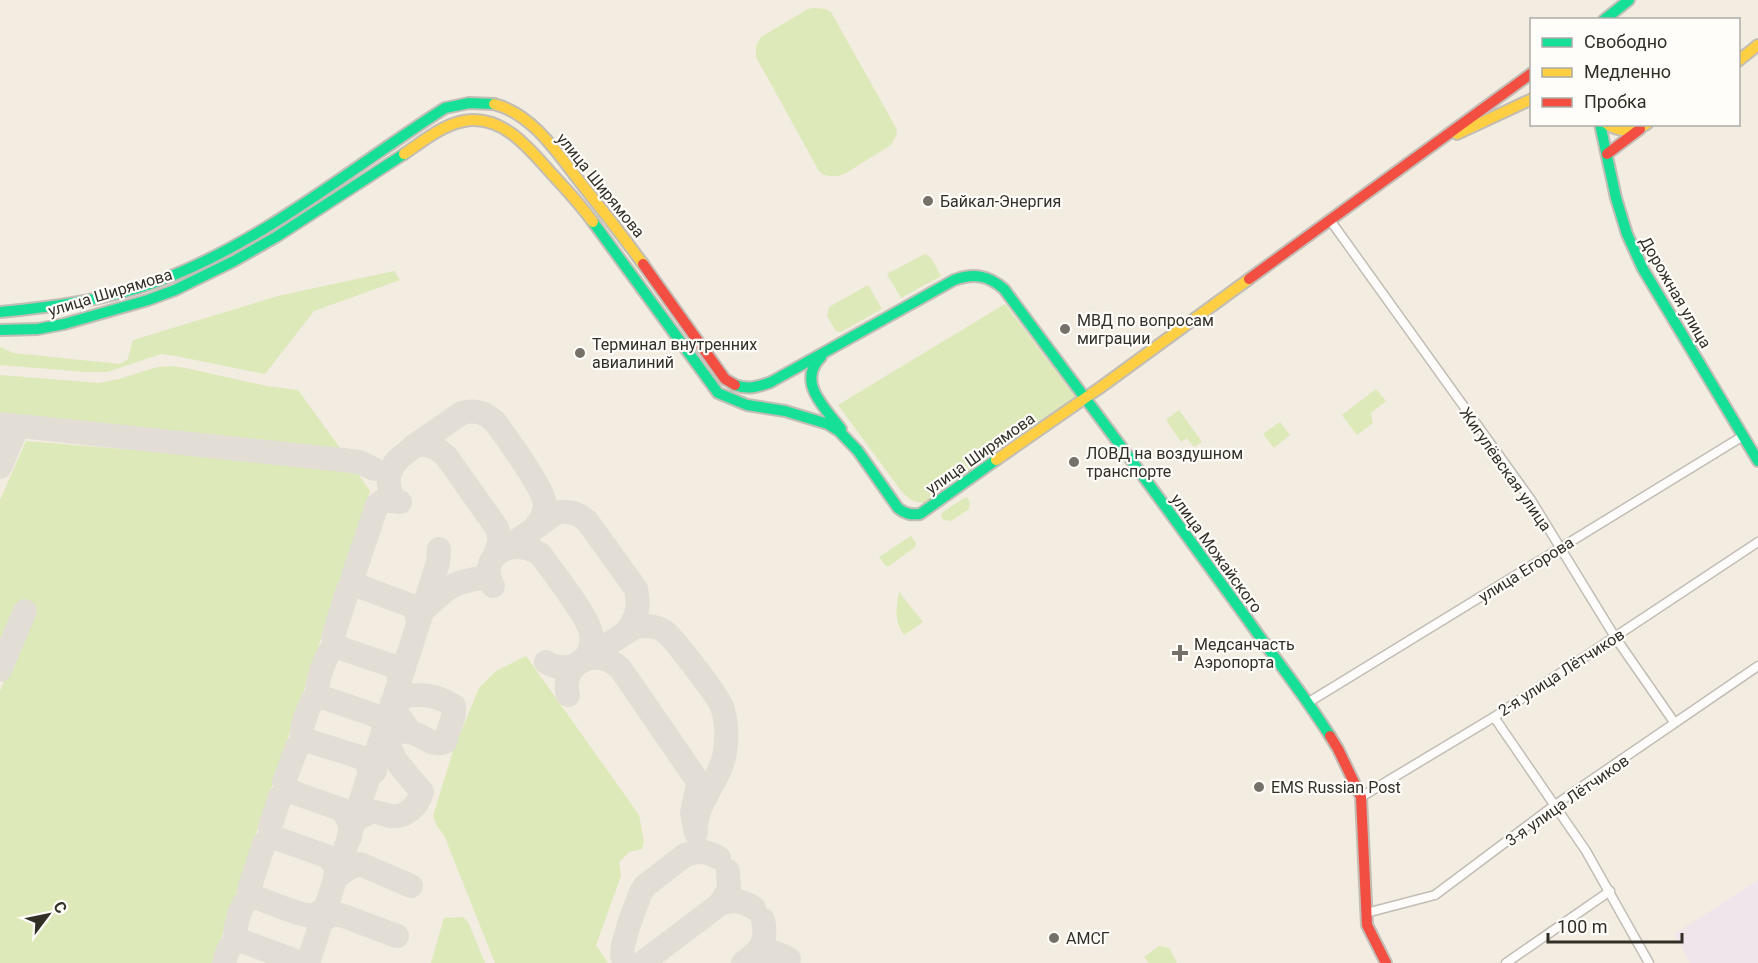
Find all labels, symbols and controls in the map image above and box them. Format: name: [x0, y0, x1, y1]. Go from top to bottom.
legend: [1530, 18, 1740, 126]
text: Свободно: [1584, 31, 1667, 52]
text: Медленно: [1584, 61, 1671, 82]
text: Пробка: [1584, 91, 1647, 112]
street label: улица Ширямова: [553, 129, 649, 241]
place label: Байкал-Энергия: [940, 192, 1061, 211]
marker: Байкал-Энергия: [921, 194, 935, 208]
street label: Дорожная улица: [1636, 233, 1715, 352]
street label: улица Ширямова: [46, 265, 175, 320]
place label: МВД по вопросам миграции: [1077, 311, 1214, 348]
marker: МВД по вопросам миграции: [1058, 322, 1072, 336]
place label: Терминал внутренних авиалиний: [592, 335, 757, 372]
marker: Терминал внутренних авиалиний: [573, 346, 587, 360]
street label: Жигулёвская улица: [1456, 404, 1556, 535]
street label: улица Ширямова: [922, 409, 1038, 498]
place label: ЛОВД на воздушном транспорте: [1086, 444, 1243, 481]
marker: ЛОВД на воздушном транспорте: [1067, 455, 1081, 469]
street label: улица Можайского: [1167, 490, 1266, 617]
street label: улица Егорова: [1475, 533, 1577, 606]
street label: 2-я улица Лётчиков: [1495, 625, 1628, 720]
place label: Медсанчасть Аэропорта: [1194, 635, 1295, 672]
marker: Медсанчасть Аэропорта: [1171, 644, 1189, 662]
street label: 3-я улица Лётчиков: [1502, 751, 1633, 850]
place label: EMS Russian Рost: [1271, 778, 1401, 797]
marker: EMS Russian Рost: [1252, 780, 1266, 794]
north arrow: [18, 885, 78, 945]
text: С: [49, 898, 71, 917]
scale bar: [1548, 906, 1682, 944]
text: 100 m: [1557, 916, 1608, 937]
place label: АМСГ: [1066, 929, 1110, 948]
marker: АМСГ: [1047, 931, 1061, 945]

